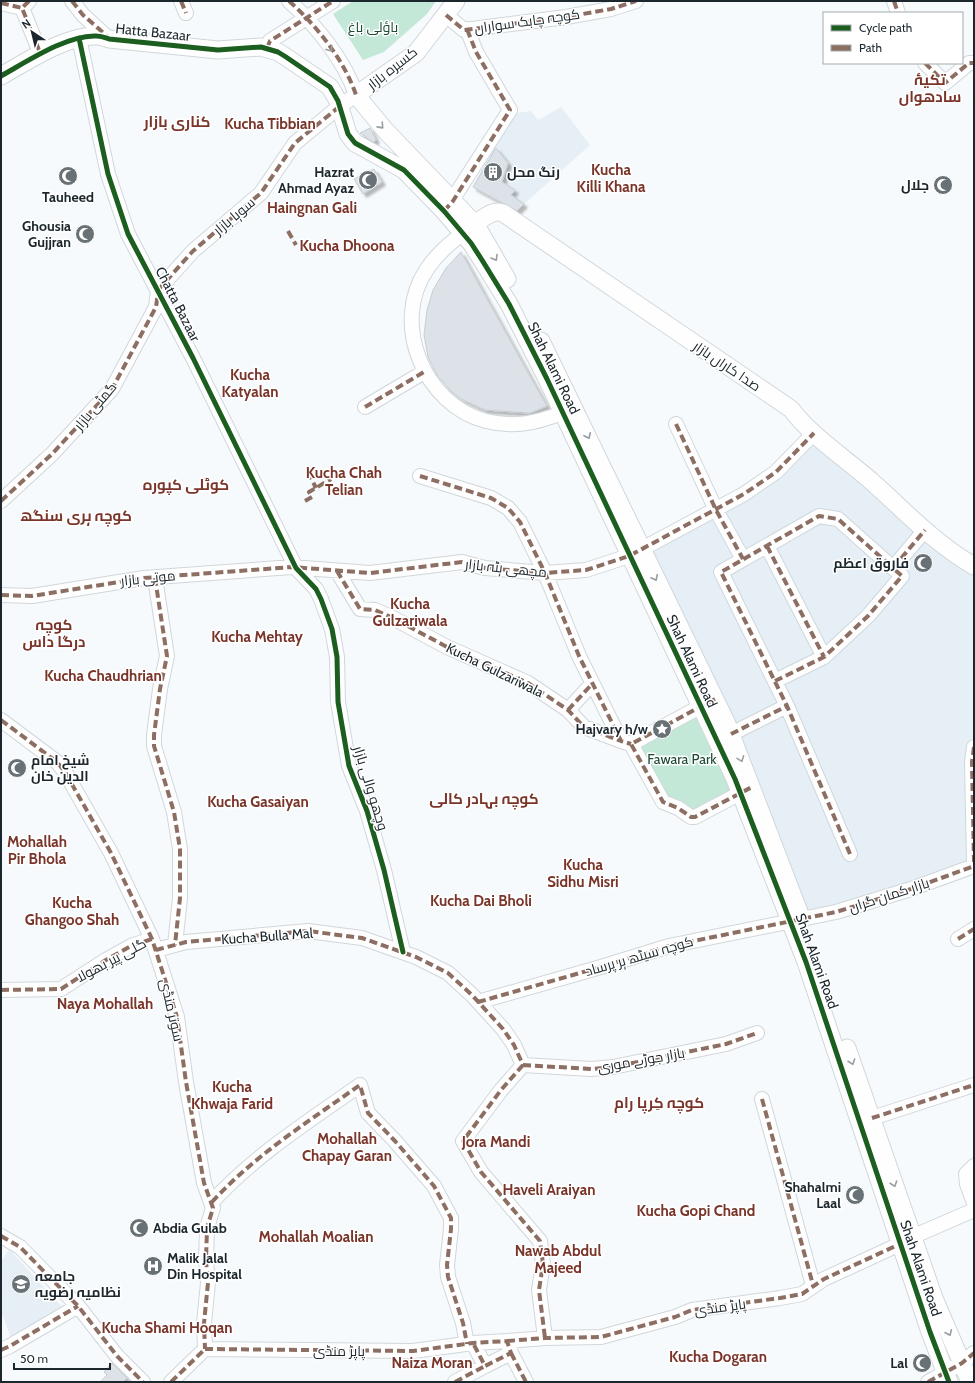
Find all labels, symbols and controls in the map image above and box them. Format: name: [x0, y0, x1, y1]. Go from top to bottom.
street label: کوچہ چابک سواراں: [473, 5, 581, 38]
north arrow: [12, 12, 52, 52]
legend: [823, 12, 963, 64]
text: N: [19, 16, 33, 32]
park label: باؤلی باغ: [348, 18, 398, 36]
street label: Hatta Bazaar: [115, 19, 192, 45]
text: Cycle path: [859, 20, 912, 35]
text: Path: [859, 40, 882, 55]
street label: کسیرہ بازار: [362, 43, 421, 94]
one-way arrow: [325, 45, 332, 52]
district label: تکیۂ سادھواں: [899, 71, 961, 106]
district label: کناری بازار: [143, 113, 210, 131]
district label: Kucha Tibbian: [224, 115, 316, 133]
one-way arrow: [376, 121, 383, 128]
building icon: رنگ محل: [482, 161, 504, 183]
district label: Kucha Killi Khana: [576, 161, 646, 196]
place label: Hazrat Ahmad Ayaz: [278, 163, 354, 197]
place label: رنگ محل: [507, 163, 560, 181]
mosque icon: Tauheed: [57, 165, 79, 187]
mosque icon: Hazrat Ahmad Ayaz: [357, 169, 379, 191]
mosque icon: جلال: [932, 174, 954, 196]
place label: جلال: [901, 176, 929, 194]
place label: Tauheed: [42, 188, 94, 206]
street label: سوہا بازار: [208, 193, 259, 240]
district label: Haingnan Gali: [267, 199, 357, 217]
place label: Ghousia Gujjran: [22, 217, 71, 251]
mosque icon: Ghousia Gujjran: [74, 223, 96, 245]
district label: Kucha Dhoona: [300, 237, 395, 255]
one-way arrow: [491, 254, 498, 261]
street label: Chatta Bazaar: [151, 264, 205, 345]
street label: Shah Alami Road: [524, 319, 584, 417]
street label: صدا کاراں بازار: [689, 336, 764, 395]
district label: Kucha Katyalan: [222, 366, 278, 401]
street label: گمٹی بازار: [69, 378, 120, 435]
one-way arrow: [583, 431, 591, 439]
district label: Kucha Chah Telian: [306, 464, 382, 499]
district label: کوٹلی کپورہ: [143, 476, 229, 495]
district label: کوچہ ہری سنگھ: [20, 507, 132, 527]
mosque icon: فاروق اعظم: [912, 552, 934, 574]
place label: فاروق اعظم: [833, 554, 909, 573]
street label: مچھی ہٹہ بازار: [463, 555, 548, 582]
street label: موتی بازار: [119, 566, 176, 590]
one-way arrow: [650, 574, 658, 581]
district label: Kucha Gulzariwala: [373, 595, 448, 630]
street label: Shah Alami Road: [663, 612, 721, 710]
district label: کوچہ درگا داس: [22, 616, 86, 651]
district label: Kucha Mehtay: [211, 628, 304, 646]
street label: Kucha Gulzariwala: [443, 639, 547, 701]
district label: Kucha Chaudhrian: [44, 667, 162, 685]
place icon: Hajvary h/w: [651, 718, 673, 740]
place label: Hajvary h/w: [576, 720, 649, 738]
street label: وچھو والی بازار: [348, 742, 392, 833]
park label: Fawara Park: [647, 750, 717, 768]
place label: شیخ امام الدین خان: [31, 751, 90, 785]
one-way arrow: [736, 755, 744, 762]
mosque icon: شیخ امام الدین خان: [6, 757, 28, 779]
district label: کوچہ بہادر کالی: [429, 790, 539, 810]
district label: Kucha Gasaiyan: [207, 793, 309, 811]
district label: Mohallah Pir Bhola: [7, 833, 67, 868]
district label: Kucha Sidhu Misri: [547, 856, 619, 891]
street label: بازار کمان گراں: [846, 874, 932, 916]
district label: Kucha Dai Bholi: [430, 892, 532, 910]
district label: Kucha Ghangoo Shah: [25, 894, 119, 929]
street label: Shah Alami Road: [791, 911, 843, 1011]
street label: Kucha Bulla Mal: [220, 924, 314, 948]
street label: کوچہ سیٹھ ہر پرساد: [583, 932, 695, 981]
street label: گلی پیر بھولا: [73, 934, 150, 987]
street label: سوتر منڈی: [156, 977, 188, 1043]
district label: Naya Mohallah: [57, 995, 153, 1013]
street label: بازار جوڑے موری: [596, 1043, 686, 1077]
one-way arrow: [847, 1058, 855, 1065]
district label: Kucha Khwaja Farid: [191, 1078, 273, 1113]
district label: کوچہ کِرپا رام: [614, 1094, 704, 1114]
district label: Mohallah Chapay Garan: [302, 1130, 392, 1165]
district label: Jora Mandi: [461, 1133, 530, 1151]
place label: Shahalmi Laal: [784, 1178, 841, 1212]
district label: Haveli Araiyan: [503, 1181, 595, 1199]
one-way arrow: [890, 1181, 898, 1188]
mosque icon: Shahalmi Laal: [844, 1184, 866, 1206]
district label: Kucha Gopi Chand: [637, 1202, 755, 1220]
mosque icon: Abdia Gulab: [128, 1217, 150, 1239]
street label: Shah Alami Road: [896, 1218, 946, 1318]
place label: Abdia Gulab: [153, 1219, 227, 1237]
district label: Mohallah Moalian: [258, 1228, 374, 1246]
district label: Nawab Abdul Majeed: [515, 1242, 601, 1277]
place label: Malik Jalal Din Hospital: [167, 1249, 242, 1283]
hospital icon: Malik Jalal Din Hospital: [142, 1255, 164, 1277]
place label: جامعہ نظامیہ رضویہ: [35, 1267, 121, 1301]
school or university icon: جامعہ نظامیہ رضویہ: [10, 1273, 32, 1295]
street label: پاپڑ منڈی: [693, 1294, 747, 1321]
district label: Kucha Shami Hoqan: [101, 1319, 233, 1337]
one-way arrow: [944, 1328, 952, 1336]
street label: پاپڑ منڈی: [313, 1342, 365, 1361]
scale bar: [14, 1345, 110, 1371]
district label: Kucha Dogaran: [669, 1348, 767, 1366]
text: 50 m: [20, 1351, 48, 1366]
mosque icon: Lal: [911, 1352, 933, 1374]
district label: Naiza Moran: [392, 1354, 472, 1372]
place label: Lal: [890, 1354, 908, 1372]

